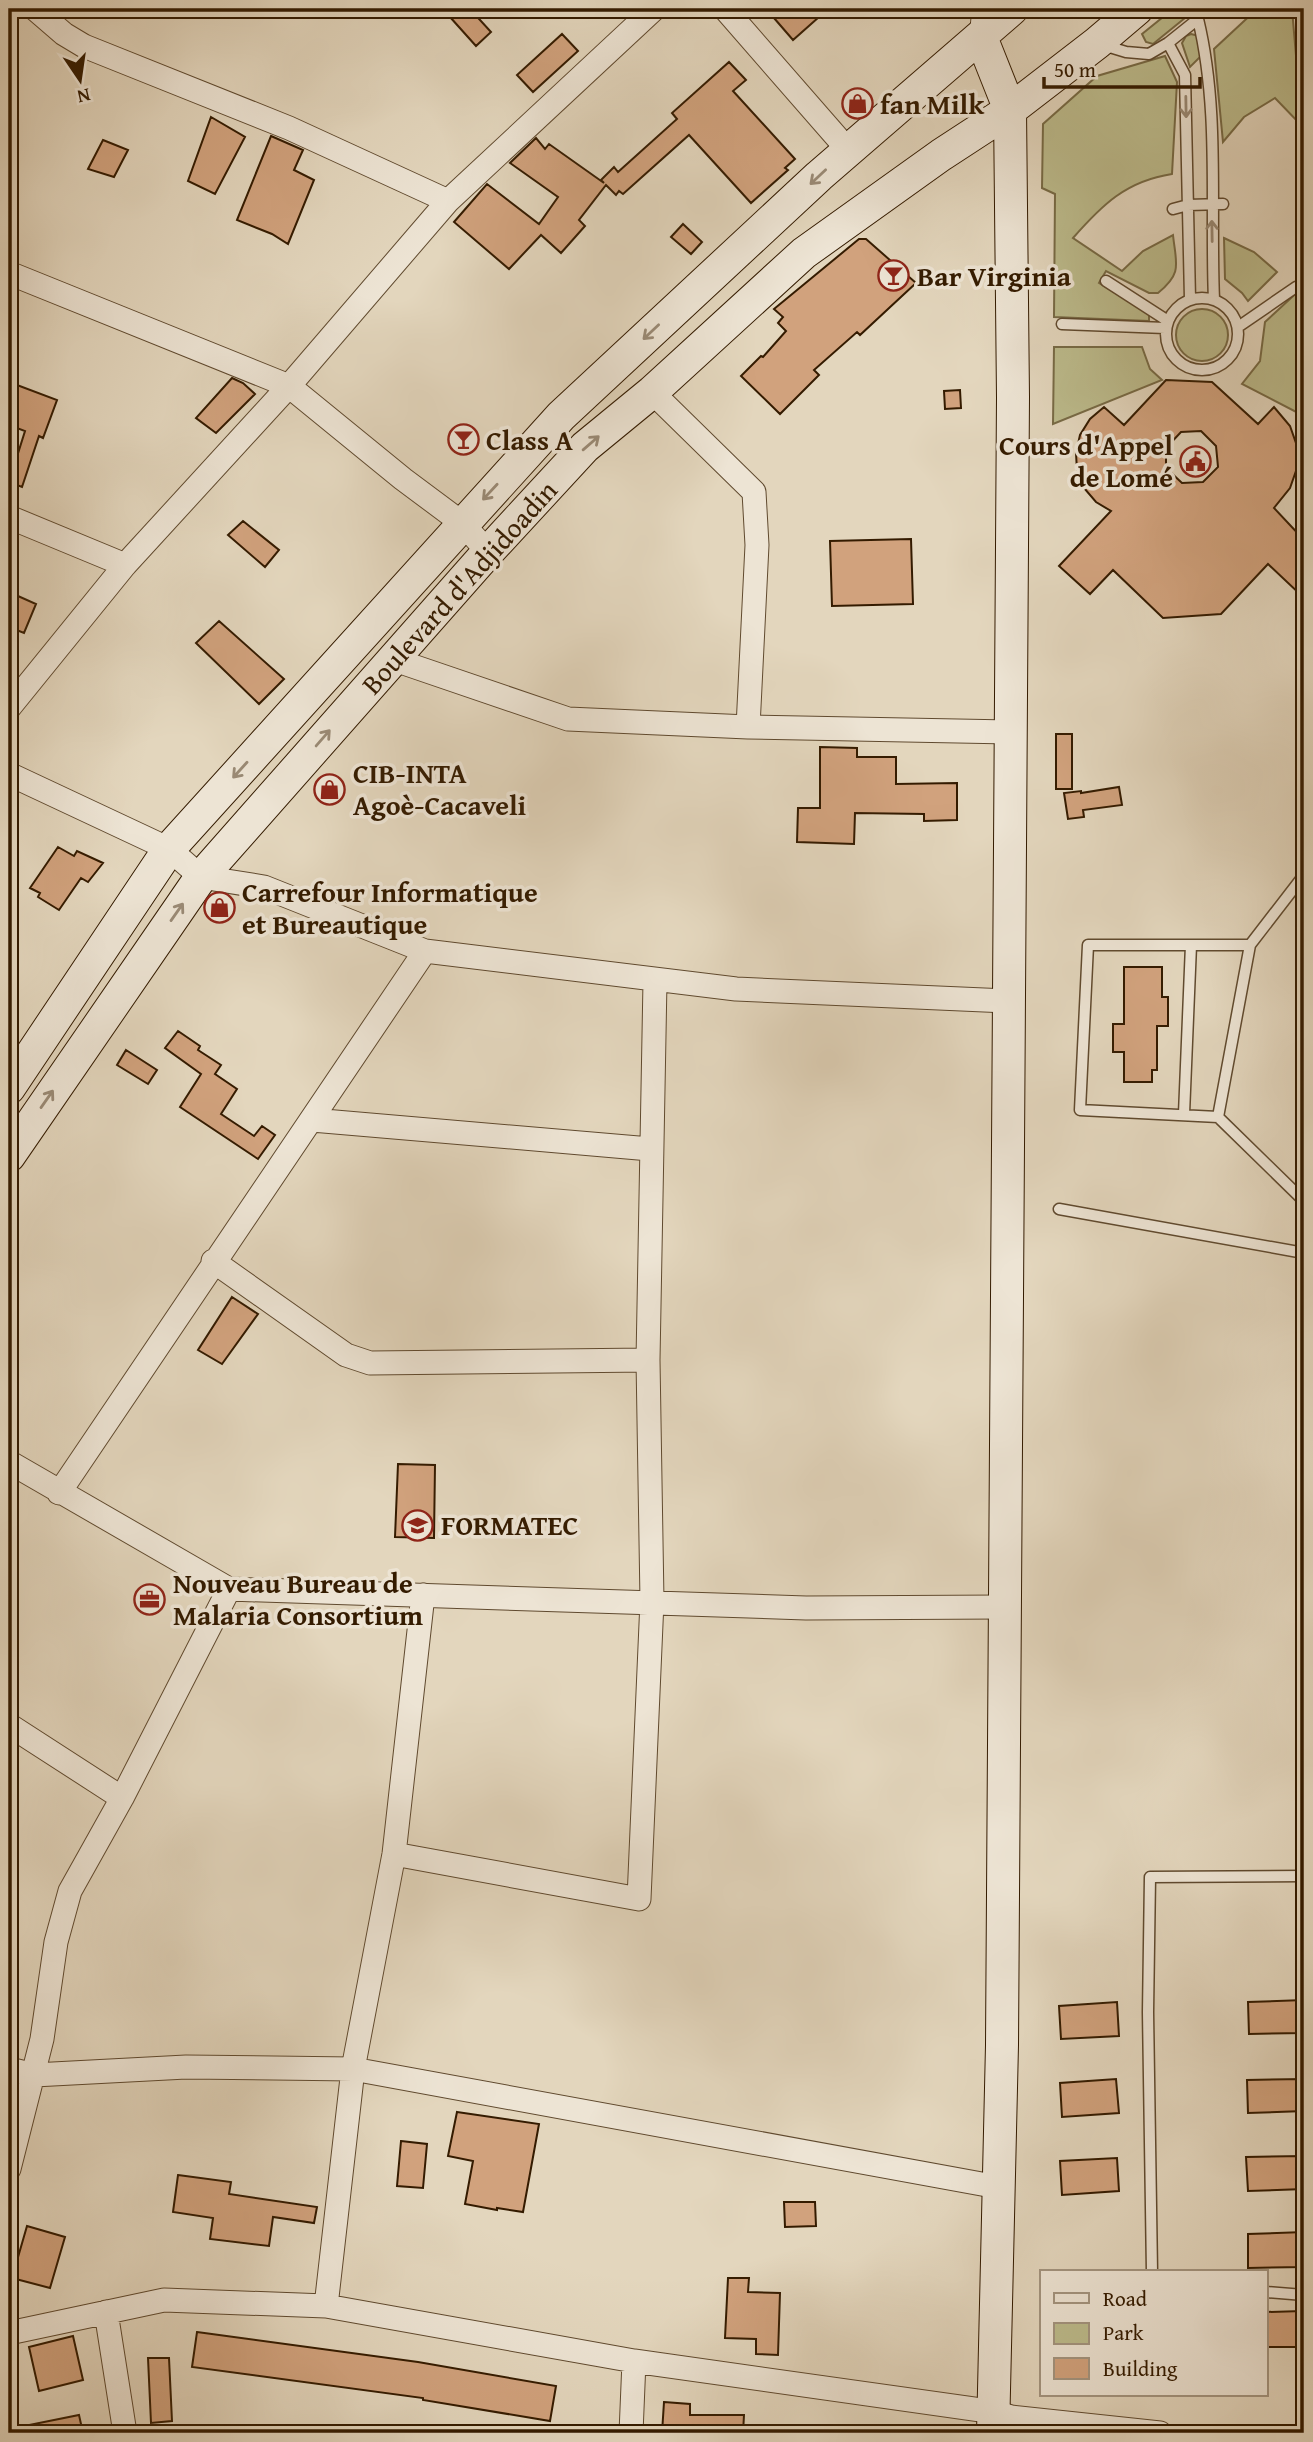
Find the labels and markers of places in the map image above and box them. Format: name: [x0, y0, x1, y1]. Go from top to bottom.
place label: fan Milk: [880, 83, 985, 124]
shop icon: fan Milk: [840, 87, 874, 121]
place label: Bar Virginia: [917, 255, 1072, 296]
bar icon: Bar Virginia: [877, 259, 911, 293]
place label: Class A: [486, 419, 573, 460]
bar icon: Class A: [446, 423, 480, 457]
place label: Cours d'Appel de Lomé: [999, 424, 1173, 497]
public building icon: Cours d'Appel de Lomé: [1179, 444, 1213, 478]
place label: CIB-INTA Agoè-Cacaveli: [353, 752, 527, 825]
shop icon: CIB-INTA Agoè-Cacaveli: [313, 772, 347, 806]
place label: Carrefour Informatique et Bureautique: [242, 871, 538, 944]
shop icon: Carrefour Informatique et Bureautique: [202, 891, 236, 925]
place label: FORMATEC: [441, 1504, 578, 1545]
school or university icon: FORMATEC: [401, 1508, 435, 1542]
place label: Nouveau Bureau de Malaria Consortium: [173, 1562, 423, 1635]
office icon: Nouveau Bureau de Malaria Consortium: [133, 1582, 167, 1616]

